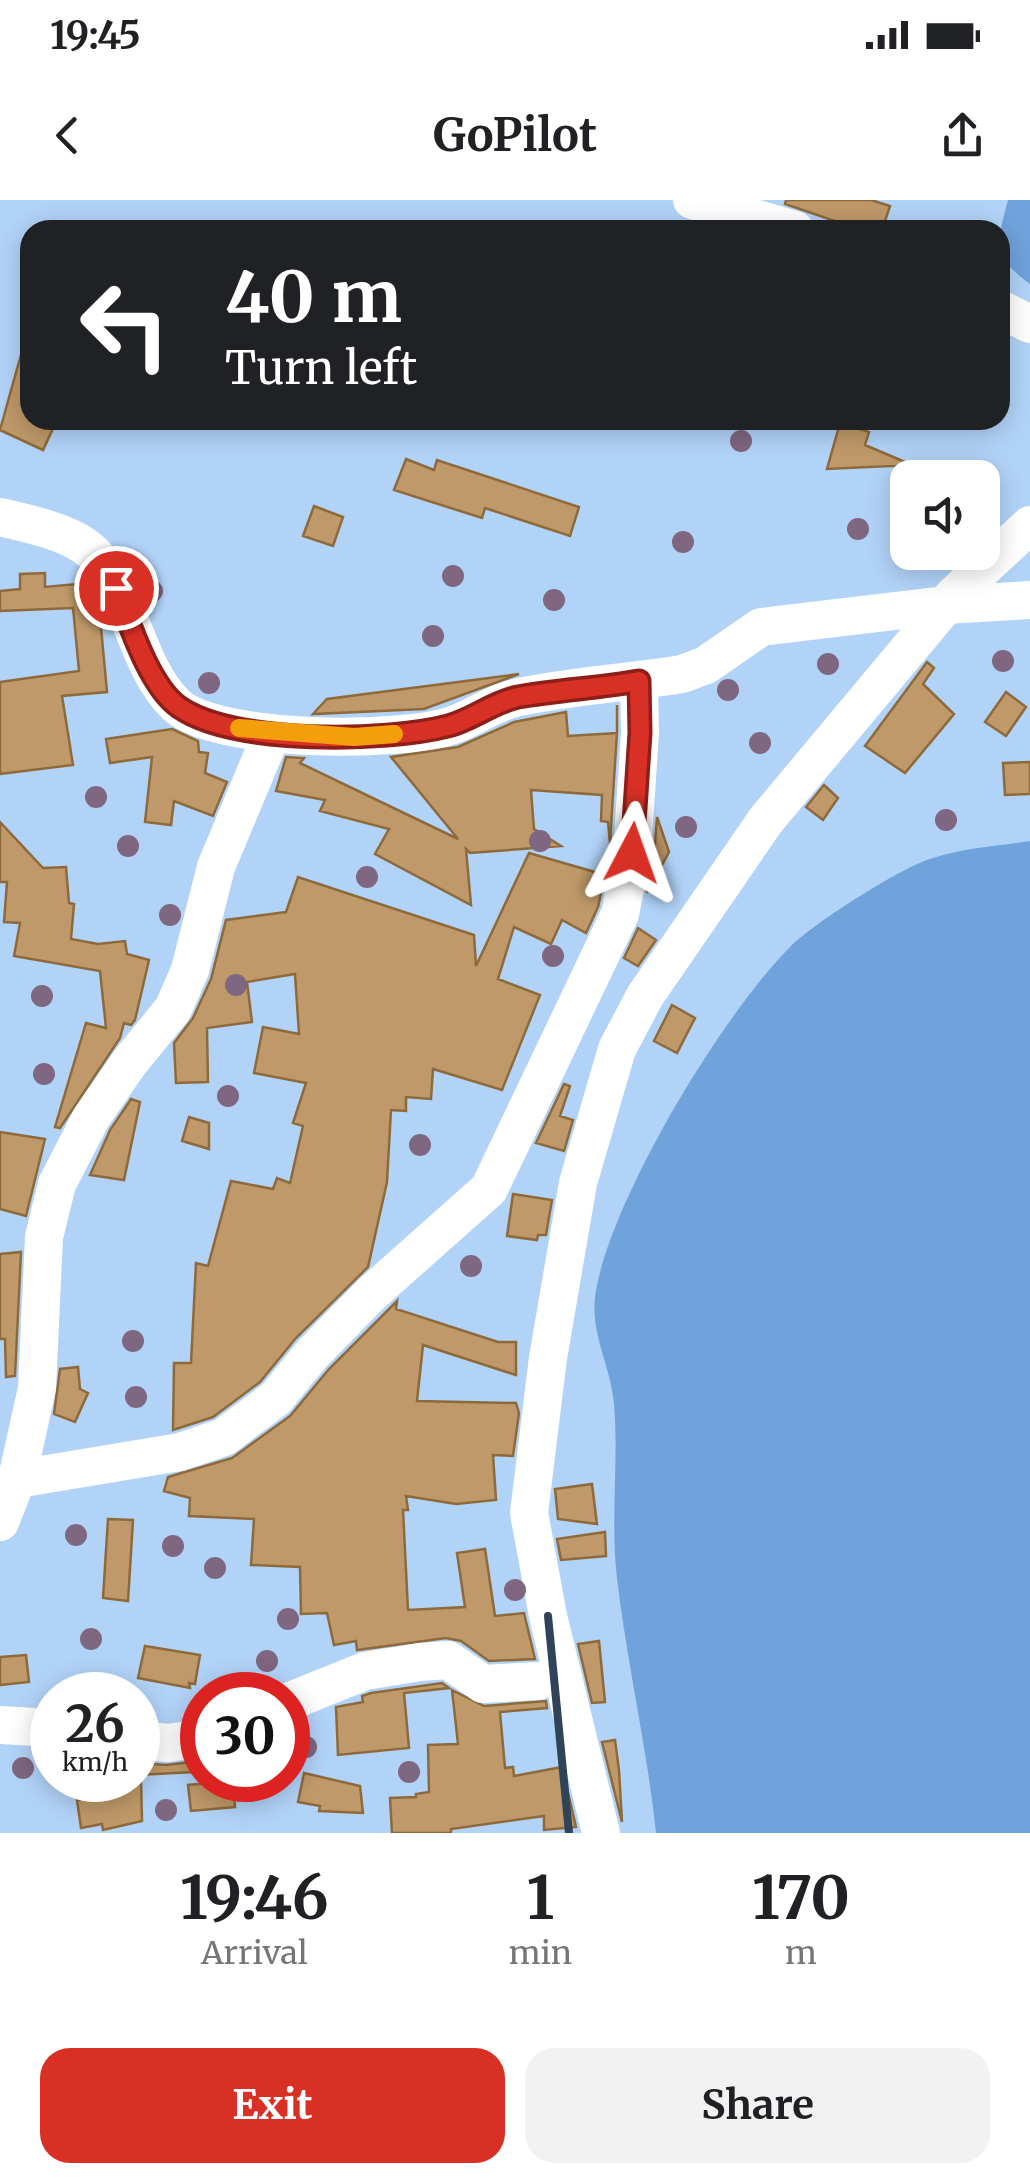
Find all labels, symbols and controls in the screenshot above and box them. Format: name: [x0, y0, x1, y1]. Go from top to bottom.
text: 19:45: [50, 12, 141, 59]
text: GoPilot: [433, 107, 597, 163]
icon: back: [40, 108, 95, 163]
icon: share: [935, 108, 990, 163]
text: 40 m: [225, 253, 402, 341]
icon: left: [60, 260, 190, 390]
text: Turn left: [225, 340, 417, 396]
map controls: [890, 460, 1000, 570]
button: sound: [890, 460, 1000, 570]
pin: [74, 546, 159, 631]
icon: arrive: [89, 561, 144, 616]
position arrow: [580, 801, 684, 905]
speed limit sign: 30: [180, 1672, 310, 1802]
text: 26: [65, 1693, 125, 1756]
text: km/h: [62, 1746, 128, 1778]
text: 19:46: [180, 1860, 329, 1935]
text: 1: [526, 1860, 554, 1935]
text: 170: [752, 1860, 850, 1935]
text: Arrival: [201, 1933, 308, 1973]
text: min: [509, 1933, 572, 1973]
text: m: [785, 1933, 817, 1973]
button: Exit: [40, 2048, 505, 2163]
button: Share: [525, 2048, 990, 2163]

